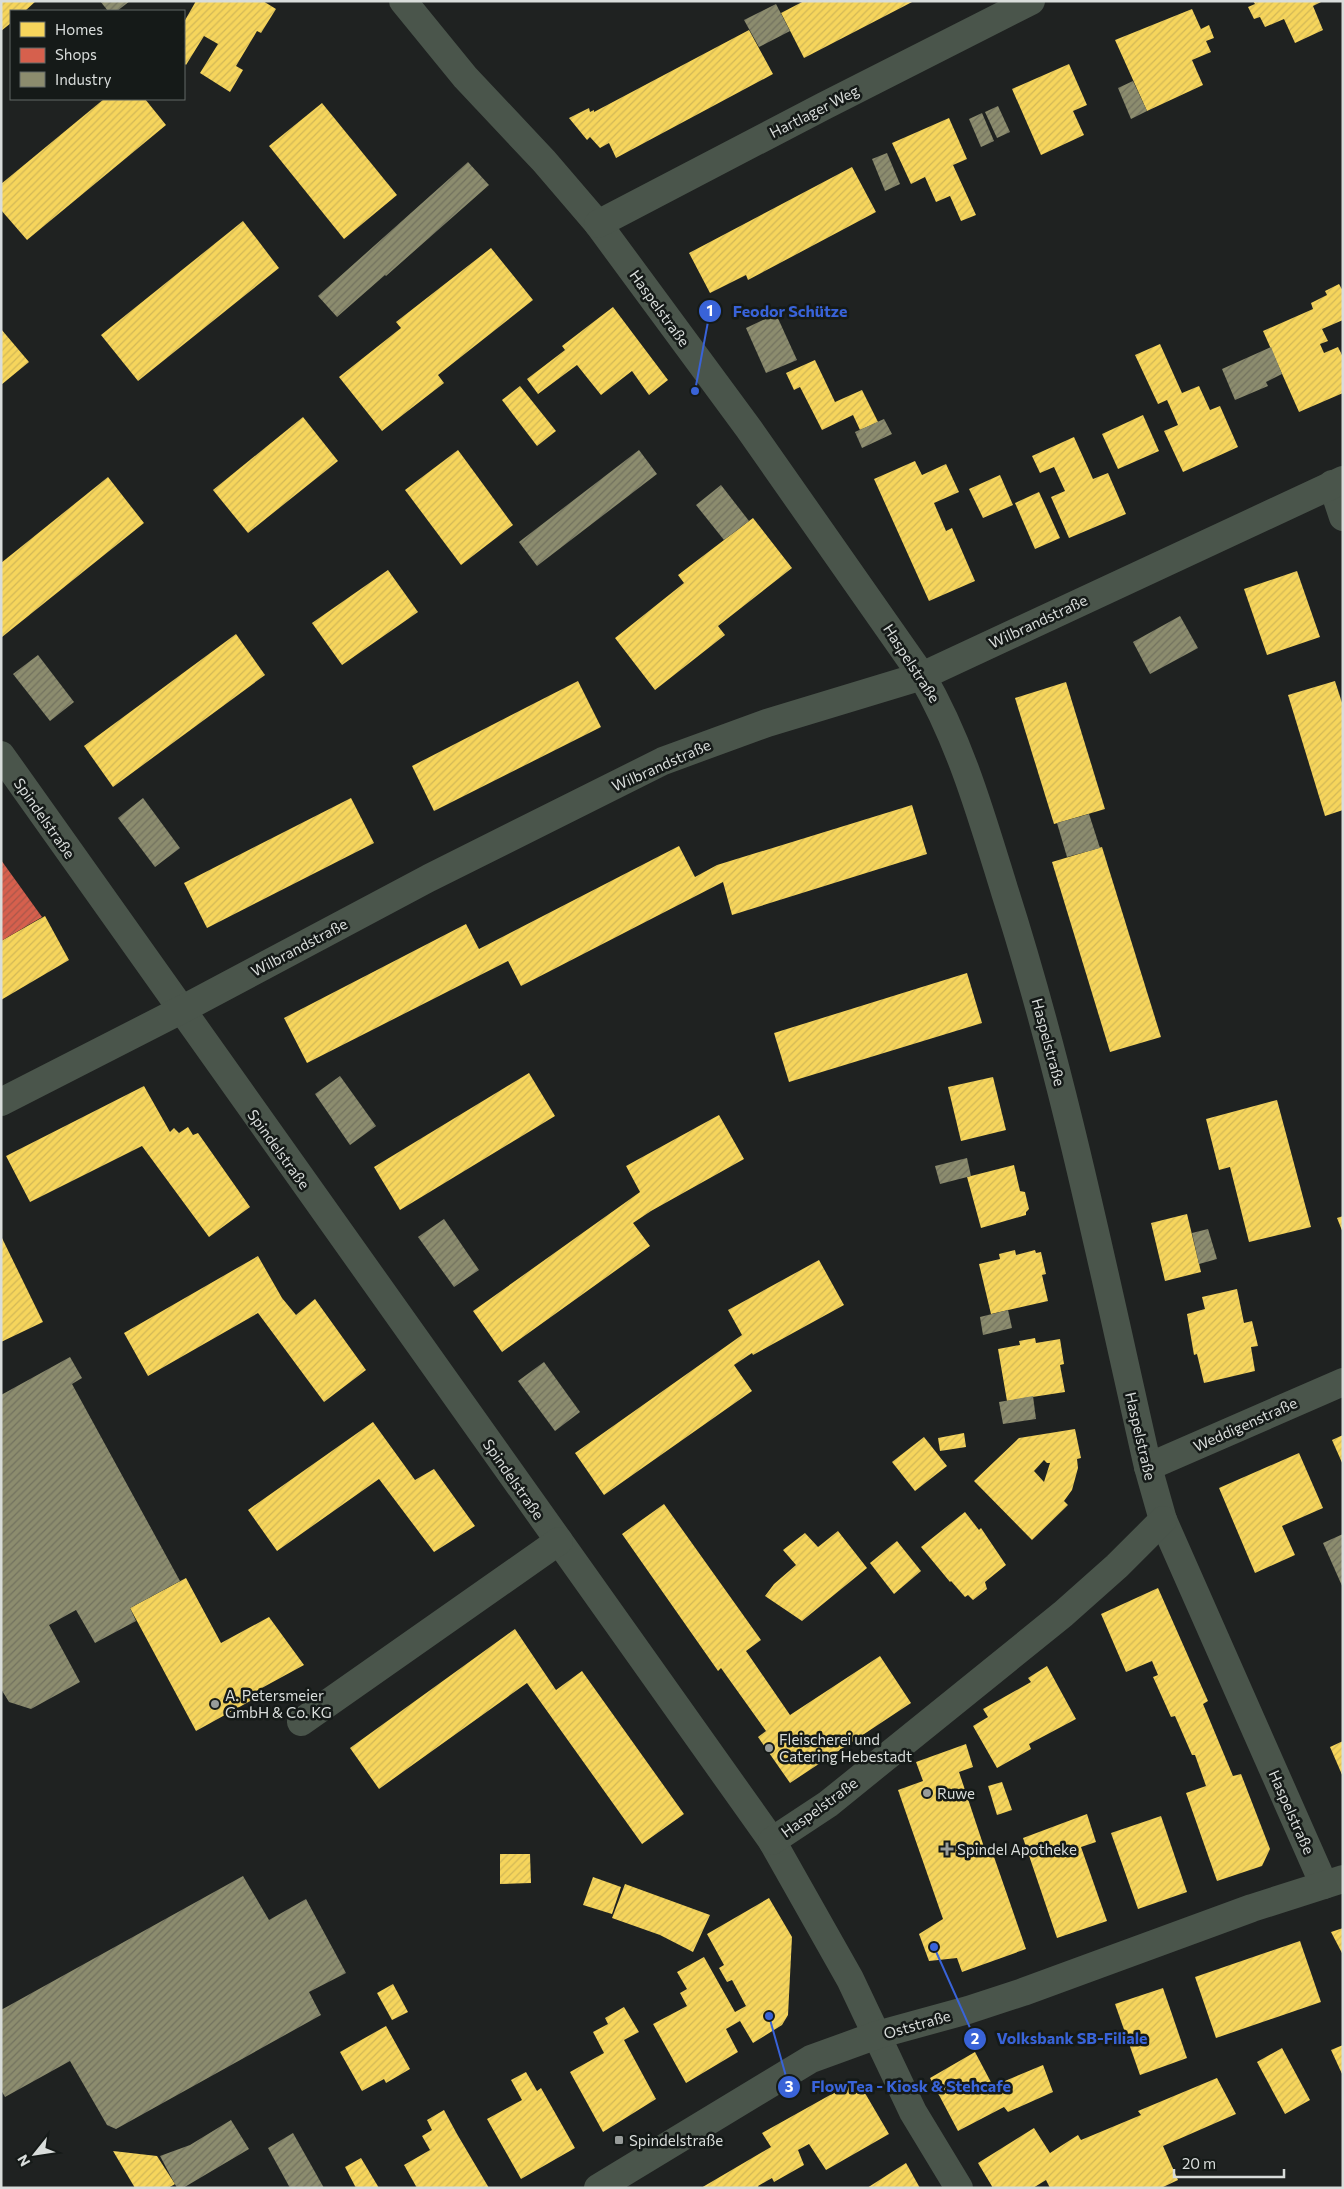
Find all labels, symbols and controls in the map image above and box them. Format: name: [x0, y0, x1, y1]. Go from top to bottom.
legend: [10, 10, 185, 100]
text: Homes: [55, 20, 103, 38]
text: Shops: [55, 45, 97, 63]
text: Industry: [55, 70, 112, 88]
street label: Hartlager Weg: [766, 81, 862, 141]
street label: Haspelstraße: [626, 266, 694, 350]
callout: Feodor Schütze: [697, 296, 857, 327]
text: 1: [707, 301, 713, 319]
text: Feodor Schütze: [733, 301, 847, 320]
street label: Wilbrandstraße: [986, 590, 1090, 652]
street label: Haspelstraße: [880, 620, 944, 706]
street label: Wilbrandstraße: [609, 735, 713, 795]
street label: Spindelstraße: [11, 774, 79, 862]
street label: Wilbrandstraße: [248, 914, 350, 980]
street label: Haspelstraße: [1029, 996, 1069, 1088]
street label: Spindelstraße: [244, 1106, 314, 1192]
street label: Haspelstraße: [1122, 1390, 1160, 1482]
street label: Weddigenstraße: [1190, 1393, 1300, 1455]
street label: Spindelstraße: [480, 1435, 548, 1523]
place label: A. Petersmeier GmbH & Co. KG: [225, 1686, 332, 1721]
marker: A. Petersmeier GmbH & Co. KG: [209, 1698, 221, 1710]
place label: Fleischerei und Catering Hebestadt: [779, 1730, 912, 1765]
marker: Fleischerei und Catering Hebestadt: [763, 1742, 775, 1754]
street label: Haspelstraße: [1265, 1767, 1319, 1857]
street label: Haspelstraße: [777, 1773, 861, 1841]
place label: Ruwe: [937, 1784, 975, 1802]
marker: Ruwe: [921, 1787, 933, 1799]
place label: Spindel Apotheke: [957, 1840, 1077, 1858]
marker: Spindel Apotheke: [941, 1843, 953, 1855]
street label: Oststraße: [881, 2006, 953, 2042]
callout: Volksbank SB-Filiale: [962, 2023, 1158, 2054]
text: Volksbank SB-Filiale: [997, 2028, 1147, 2047]
text: 2: [971, 2029, 979, 2047]
callout: FlowTea - Kiosk & Stehcafe: [776, 2071, 1021, 2102]
text: FlowTea - Kiosk & Stehcafe: [811, 2076, 1011, 2095]
text: 3: [785, 2077, 794, 2095]
north arrow: [10, 2129, 60, 2179]
place label: Spindelstraße: [629, 2131, 723, 2149]
marker: Spindelstraße: [613, 2134, 625, 2146]
scale bar: [1174, 2146, 1284, 2178]
text: N: [13, 2152, 33, 2170]
text: 20 m: [1182, 2154, 1216, 2172]

